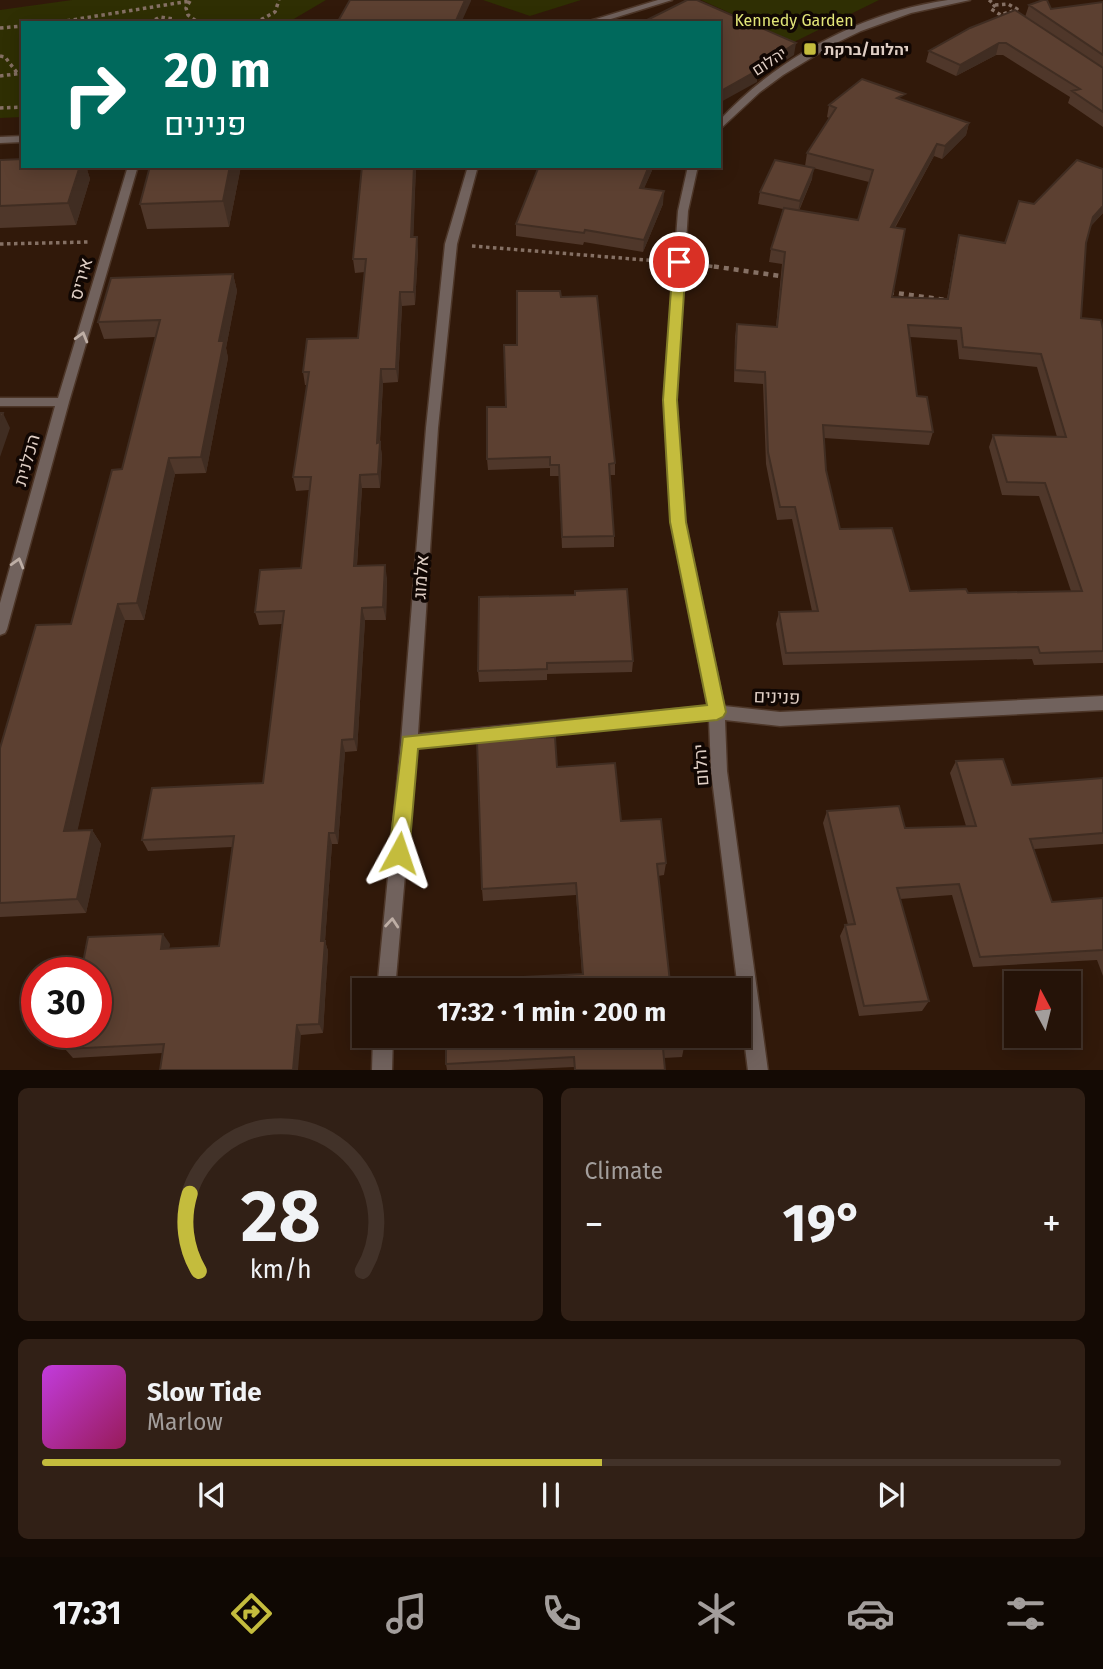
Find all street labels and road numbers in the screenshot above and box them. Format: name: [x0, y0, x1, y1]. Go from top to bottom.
street label: יהלום: [748, 43, 790, 80]
street label: איריס: [65, 255, 97, 303]
street label: הכלנית: [9, 432, 45, 488]
street label: אלמוג: [408, 554, 434, 600]
street label: פנינים: [753, 685, 801, 709]
street label: יהלום: [689, 743, 713, 787]

